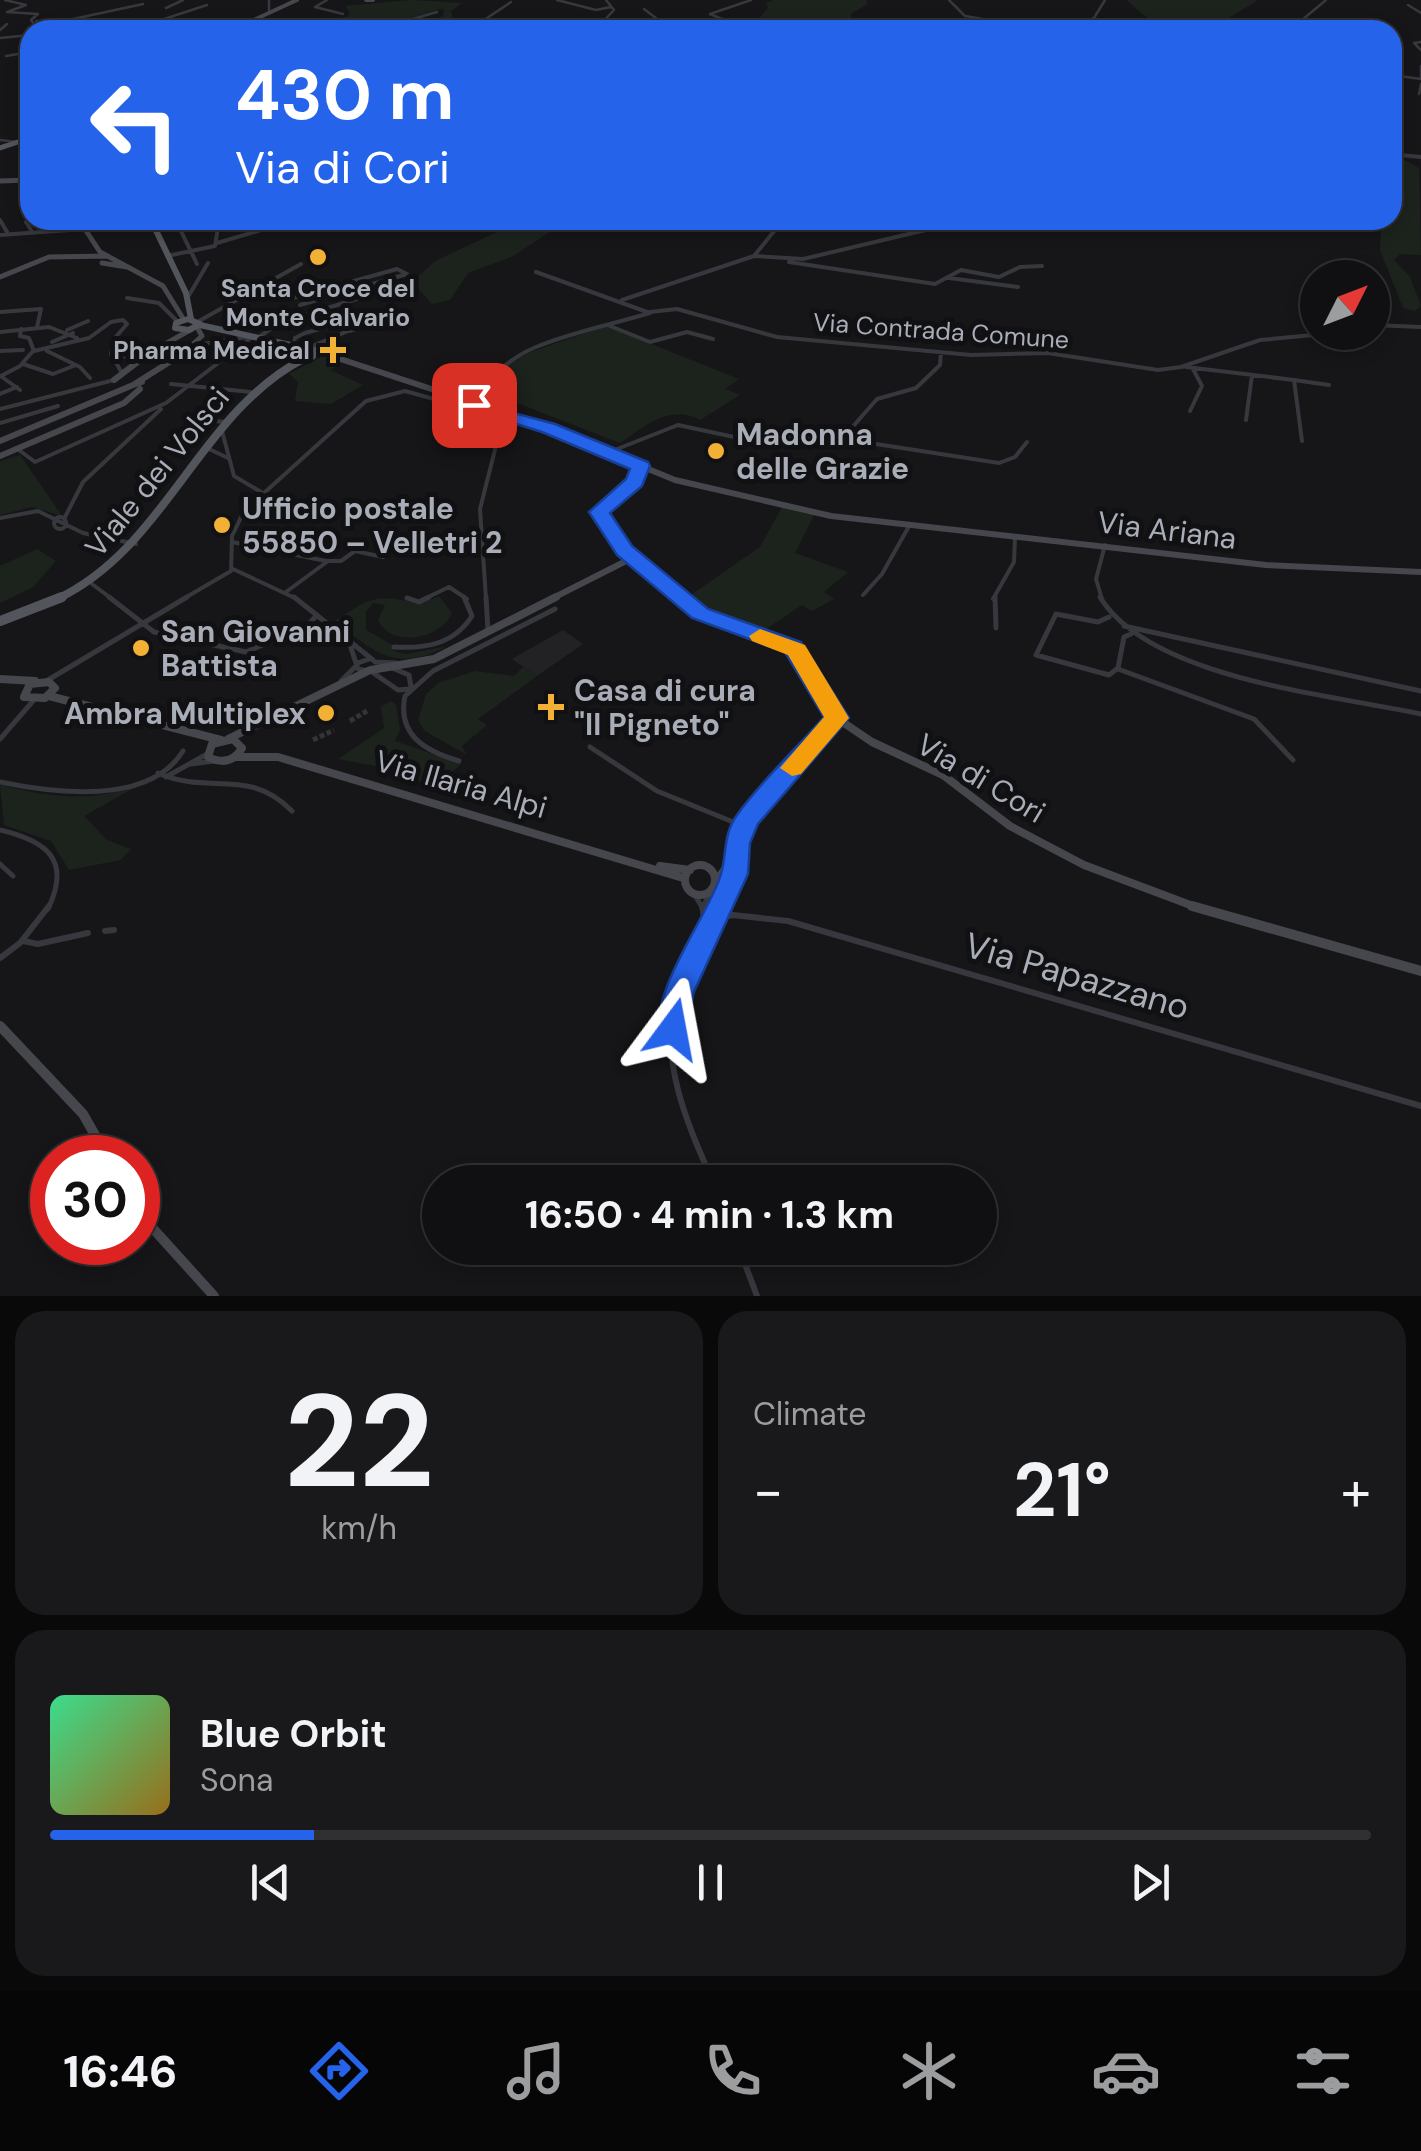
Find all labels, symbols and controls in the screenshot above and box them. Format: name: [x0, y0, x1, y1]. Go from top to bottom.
text: 430 m: [235, 50, 454, 141]
icon: left: [70, 60, 200, 190]
text: Via di Cori: [235, 138, 450, 197]
marker: Santa Croce del Monte Calvario: [307, 246, 329, 268]
north arrow: [1300, 260, 1390, 350]
map controls: [1300, 260, 1390, 350]
place label: Santa Croce del Monte Calvario: [221, 272, 415, 334]
street label: Via Contrada Comune: [812, 306, 1070, 356]
place label: Pharma Medical: [113, 334, 310, 367]
marker: Pharma Medical: [320, 337, 346, 363]
pin: [432, 363, 517, 448]
icon: arrive: [447, 378, 502, 433]
street label: Viale dei Volsci: [76, 379, 238, 565]
place label: Madonna delle Grazie: [736, 415, 909, 488]
marker: Madonna delle Grazie: [705, 440, 727, 462]
place label: Ufficio postale 55850 – Velletri 2: [242, 489, 502, 562]
street label: Via Ariana: [1095, 502, 1239, 558]
marker: Ufficio postale 55850 – Velletri 2: [211, 514, 233, 536]
place label: San Giovanni Battista: [161, 612, 350, 685]
marker: San Giovanni Battista: [130, 637, 152, 659]
place label: Casa di cura "Il Pigneto": [574, 671, 756, 744]
place label: Ambra Multiplex: [64, 694, 306, 733]
marker: Casa di cura "Il Pigneto": [538, 694, 564, 720]
marker: Ambra Multiplex: [315, 702, 337, 724]
street label: Via di Cori: [910, 724, 1052, 832]
street label: Via Ilaria Alpi: [371, 741, 551, 827]
street label: Via Papazzano: [959, 922, 1195, 1030]
position arrow: [621, 977, 725, 1081]
speed limit sign: 30: [30, 1135, 160, 1265]
text: 16:50 · 4 min · 1.3 km: [525, 1190, 894, 1240]
text: 22: [284, 1357, 434, 1526]
text: Climate: [753, 1393, 867, 1435]
text: 21°: [1013, 1442, 1111, 1539]
text: −: [753, 1455, 783, 1527]
text: +: [1341, 1455, 1371, 1527]
text: km/h: [321, 1507, 397, 1549]
text: Blue Orbit: [200, 1709, 387, 1759]
text: Sona: [200, 1759, 273, 1801]
icon: previous: [243, 1855, 298, 1910]
icon: pause: [683, 1855, 738, 1910]
icon: next: [1123, 1855, 1178, 1910]
icon: directions: [304, 2036, 374, 2106]
icon: music: [501, 2036, 571, 2106]
icon: phone: [698, 2036, 768, 2106]
icon: climate: [894, 2036, 964, 2106]
icon: car: [1091, 2036, 1161, 2106]
icon: filters: [1288, 2036, 1358, 2106]
text: 16:46: [63, 2042, 177, 2101]

